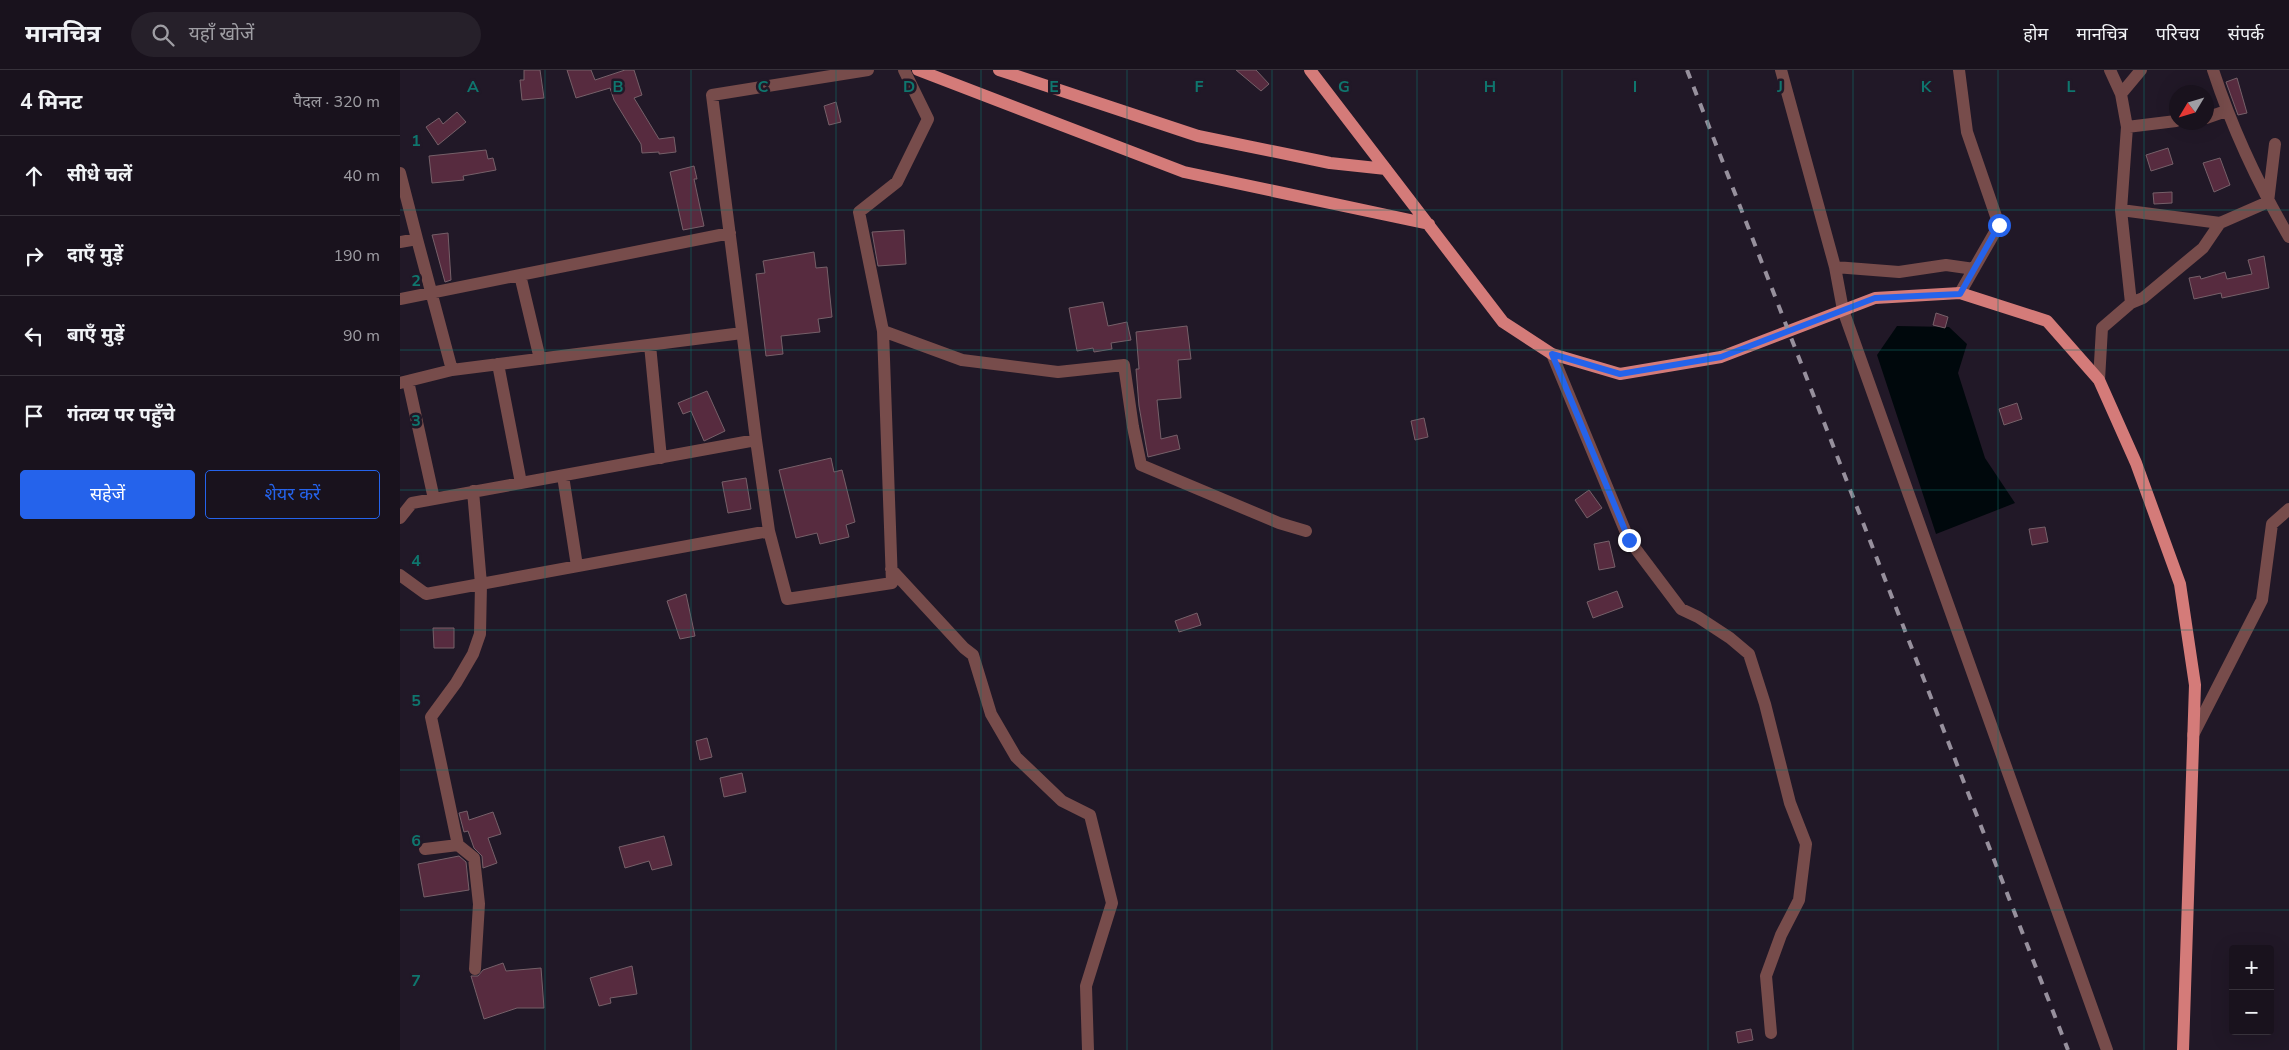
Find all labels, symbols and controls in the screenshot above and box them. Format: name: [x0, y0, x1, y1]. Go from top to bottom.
search box: [131, 12, 481, 57]
text: मानचित्र: [25, 18, 101, 50]
icon: search: [149, 21, 177, 49]
text: यहाँ खोजें: [189, 21, 254, 47]
text: होम: [2023, 22, 2048, 46]
text: मानचित्र: [2076, 22, 2128, 46]
text: परिचय: [2156, 22, 2200, 46]
text: संपर्क: [2228, 22, 2264, 46]
text: A: [467, 76, 479, 98]
text: B: [612, 76, 624, 98]
text: C: [758, 76, 769, 98]
text: D: [903, 76, 915, 98]
text: E: [1049, 76, 1059, 98]
text: F: [1195, 76, 1204, 98]
text: G: [1338, 76, 1350, 98]
text: H: [1484, 76, 1496, 98]
text: I: [1633, 76, 1637, 98]
text: J: [1776, 76, 1783, 98]
text: K: [1921, 76, 1933, 98]
text: L: [2067, 76, 2076, 98]
north arrow: [2169, 85, 2214, 130]
text: 4 मिनट: [20, 88, 82, 116]
text: पैदल · 320 m: [293, 91, 380, 113]
text: 1: [411, 130, 421, 152]
icon: ahead: [20, 162, 48, 190]
text: सीधे चलें: [67, 162, 132, 188]
text: 40 m: [343, 165, 380, 187]
route start: [1988, 214, 2011, 237]
icon: right: [20, 242, 48, 270]
text: दाएँ मुड़ें: [67, 242, 123, 268]
text: 190 m: [333, 245, 380, 267]
text: 2: [411, 270, 421, 292]
icon: left: [20, 322, 48, 350]
text: बाएँ मुड़ें: [67, 322, 124, 348]
text: 90 m: [343, 325, 380, 347]
icon: arrive: [20, 402, 48, 430]
text: गंतव्य पर पहुँचे: [67, 402, 175, 428]
text: 3: [411, 410, 421, 432]
button: सहेजें: [20, 470, 195, 519]
button: शेयर करें: [205, 470, 380, 519]
route end: [1618, 529, 1641, 552]
text: 4: [411, 550, 421, 572]
text: 5: [411, 690, 421, 712]
text: 6: [411, 830, 421, 852]
map controls: [2229, 945, 2274, 1035]
button: +: [2229, 945, 2274, 990]
text: 7: [411, 970, 421, 992]
button: −: [2229, 990, 2274, 1035]

